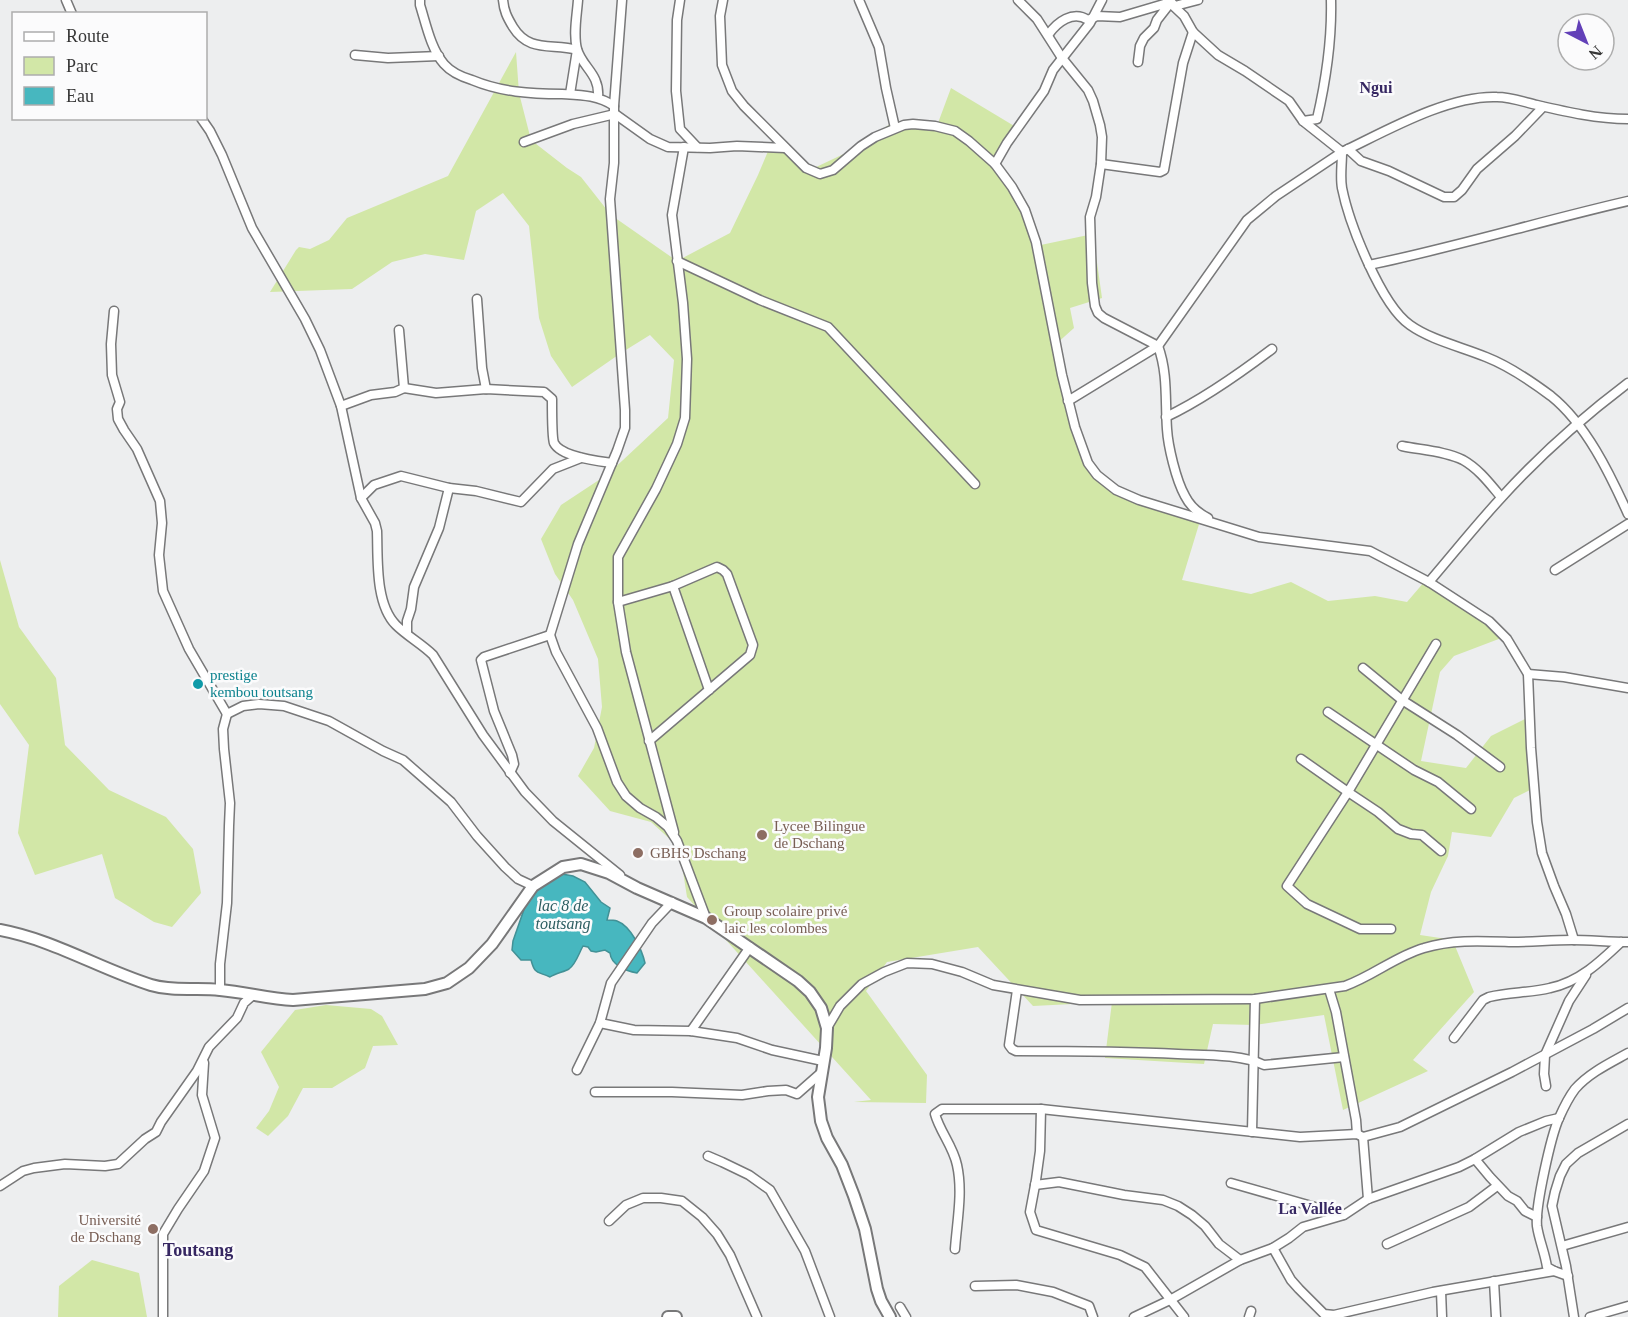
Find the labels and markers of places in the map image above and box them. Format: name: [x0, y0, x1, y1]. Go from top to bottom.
place label: prestige kembou toutsang: [210, 667, 313, 700]
marker: prestige kembou toutsang: [191, 677, 205, 691]
place label: Lycee Bilingue de Dschang: [774, 818, 866, 851]
marker: Lycee Bilingue de Dschang: [755, 828, 769, 842]
place label: GBHS Dschang: [650, 845, 747, 861]
marker: GBHS Dschang: [631, 846, 645, 860]
place label: Group scolaire privé laic les colombes: [724, 903, 848, 936]
marker: Group scolaire privé laic les colombes: [705, 913, 719, 927]
place label: Université de Dschang: [71, 1212, 141, 1245]
marker: Université de Dschang: [146, 1222, 160, 1236]

